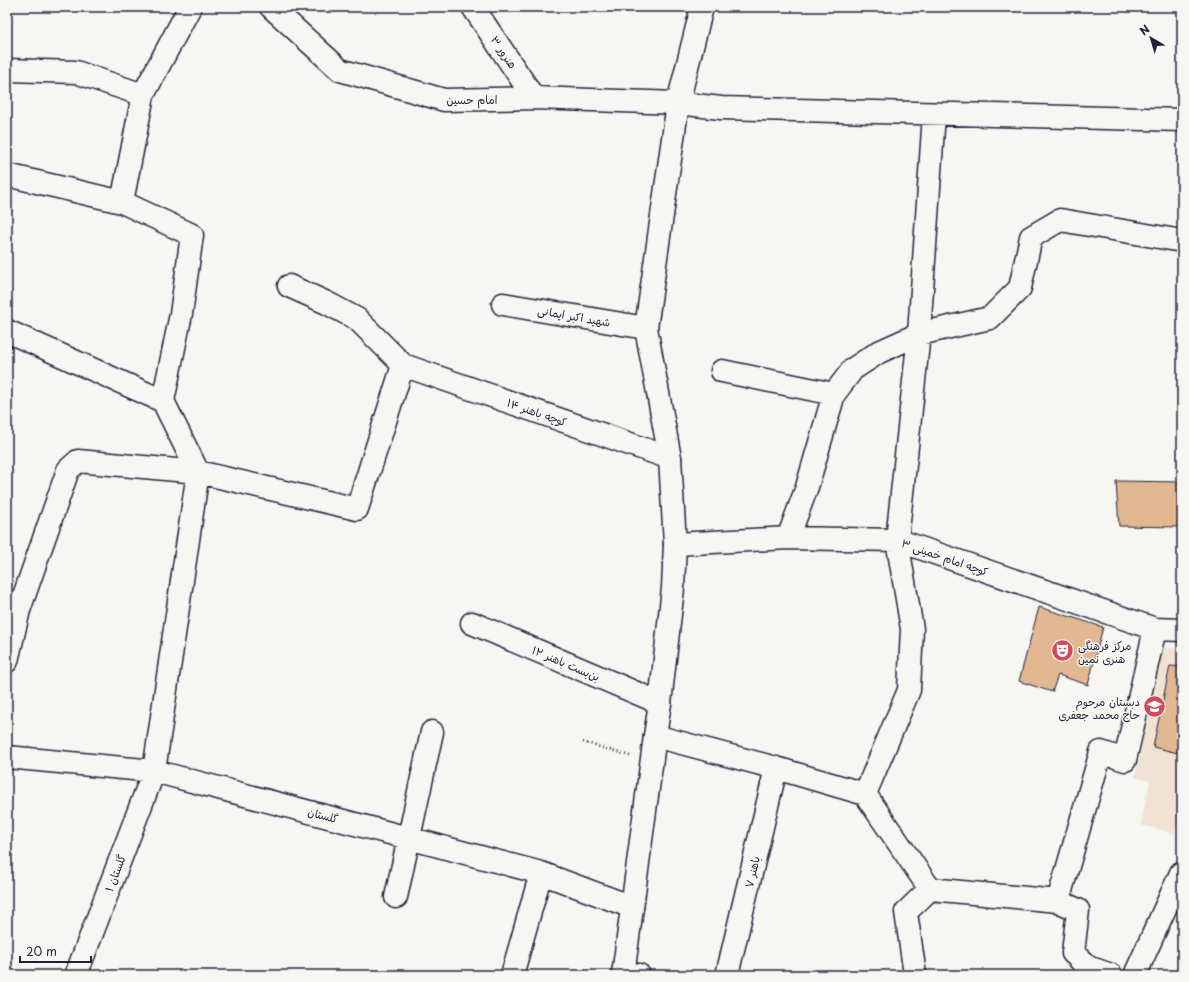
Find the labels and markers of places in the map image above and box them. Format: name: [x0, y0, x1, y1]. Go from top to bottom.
place label: مرکز فرهنگی هنری نمین: [1078, 637, 1132, 667]
theatre icon: مرکز فرهنگی هنری نمین: [1049, 638, 1075, 664]
place label: دبستان مرحوم حاج محمد جعفری: [1059, 693, 1140, 723]
school or university icon: دبستان مرحوم حاج محمد جعفری: [1142, 694, 1168, 720]

